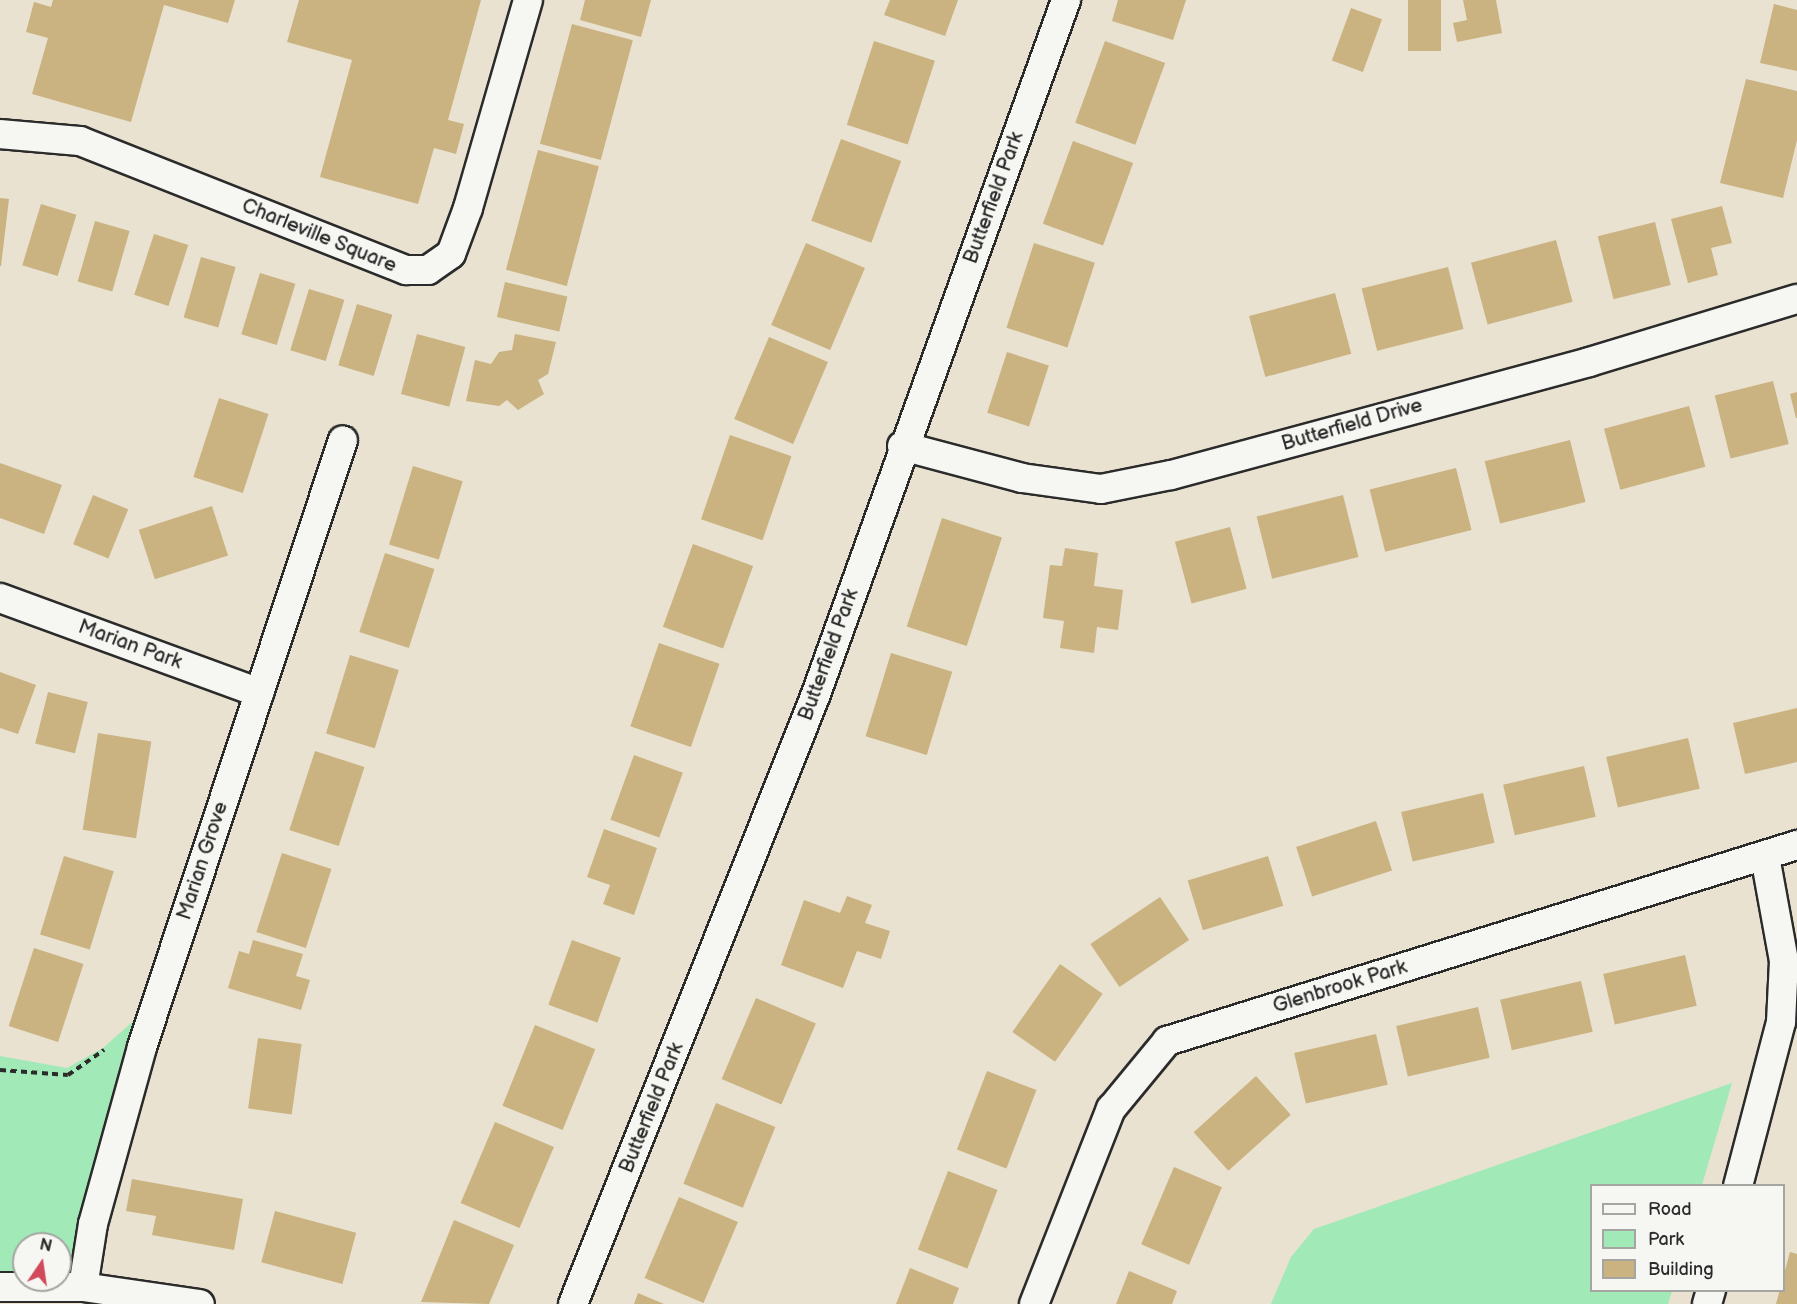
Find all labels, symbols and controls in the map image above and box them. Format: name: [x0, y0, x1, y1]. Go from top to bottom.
street label: Butterfield Park: [959, 129, 1029, 267]
street label: Charleville Square: [238, 194, 400, 278]
street label: Butterfield Drive: [1279, 393, 1425, 457]
street label: Butterfield Park: [794, 586, 864, 724]
street label: Marian Park: [75, 615, 185, 675]
street label: Marian Grove: [173, 799, 233, 923]
street label: Glenbrook Park: [1270, 955, 1410, 1019]
street label: Butterfield Park: [615, 1039, 689, 1177]
legend: [1590, 1184, 1785, 1292]
text: Road: [1648, 1199, 1692, 1220]
text: Park: [1648, 1229, 1684, 1250]
north arrow: [12, 1232, 72, 1292]
text: N: [38, 1235, 54, 1257]
text: Building: [1648, 1259, 1714, 1280]

